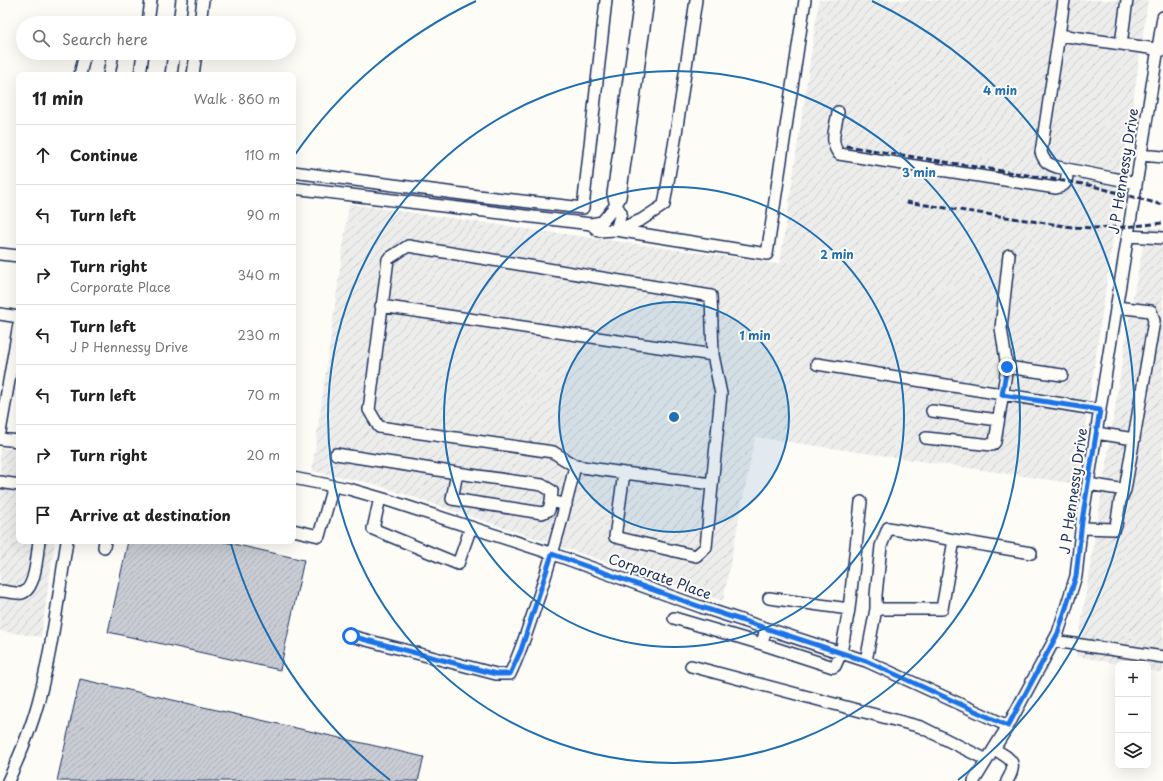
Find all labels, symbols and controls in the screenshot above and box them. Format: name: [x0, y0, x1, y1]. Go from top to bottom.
search box: [16, 16, 296, 60]
icon: search: [30, 27, 52, 49]
text: Search here: [62, 27, 148, 50]
text: 4 min: [983, 81, 1017, 99]
text: 11 min: [32, 85, 84, 111]
text: Walk · 860 m: [194, 89, 280, 108]
street label: J P Hennessy Drive: [1103, 107, 1143, 235]
text: Continue: [70, 143, 138, 166]
icon: ahead: [32, 144, 54, 166]
text: 110 m: [245, 145, 280, 164]
text: 3 min: [902, 163, 936, 181]
text: Turn left: [70, 203, 136, 226]
icon: left: [32, 204, 54, 226]
text: 90 m: [247, 205, 280, 224]
text: 2 min: [820, 245, 854, 263]
text: Turn right: [70, 254, 147, 277]
icon: right: [32, 264, 54, 286]
text: 340 m: [237, 265, 280, 284]
text: Corporate Place: [70, 277, 171, 296]
text: Turn left: [70, 314, 136, 337]
icon: left: [32, 324, 54, 346]
text: 230 m: [238, 325, 280, 344]
text: 1 min: [739, 326, 771, 344]
text: J P Hennessy Drive: [70, 337, 188, 356]
route end: [998, 358, 1016, 376]
text: Turn left: [70, 383, 136, 406]
icon: left: [32, 384, 54, 406]
text: 70 m: [247, 385, 280, 404]
centre of rings: [667, 410, 681, 424]
street label: J P Hennessy Drive: [1054, 427, 1092, 555]
text: Turn right: [70, 443, 147, 466]
icon: right: [32, 444, 54, 466]
text: 20 m: [246, 445, 280, 464]
text: Arrive at destination: [70, 503, 231, 526]
icon: arrive: [32, 504, 54, 526]
street label: Corporate Place: [605, 548, 715, 604]
route start: [342, 627, 360, 645]
map controls: [1115, 661, 1151, 769]
button: +: [1115, 661, 1151, 697]
button: −: [1115, 697, 1151, 733]
button: layers: [1115, 733, 1151, 769]

